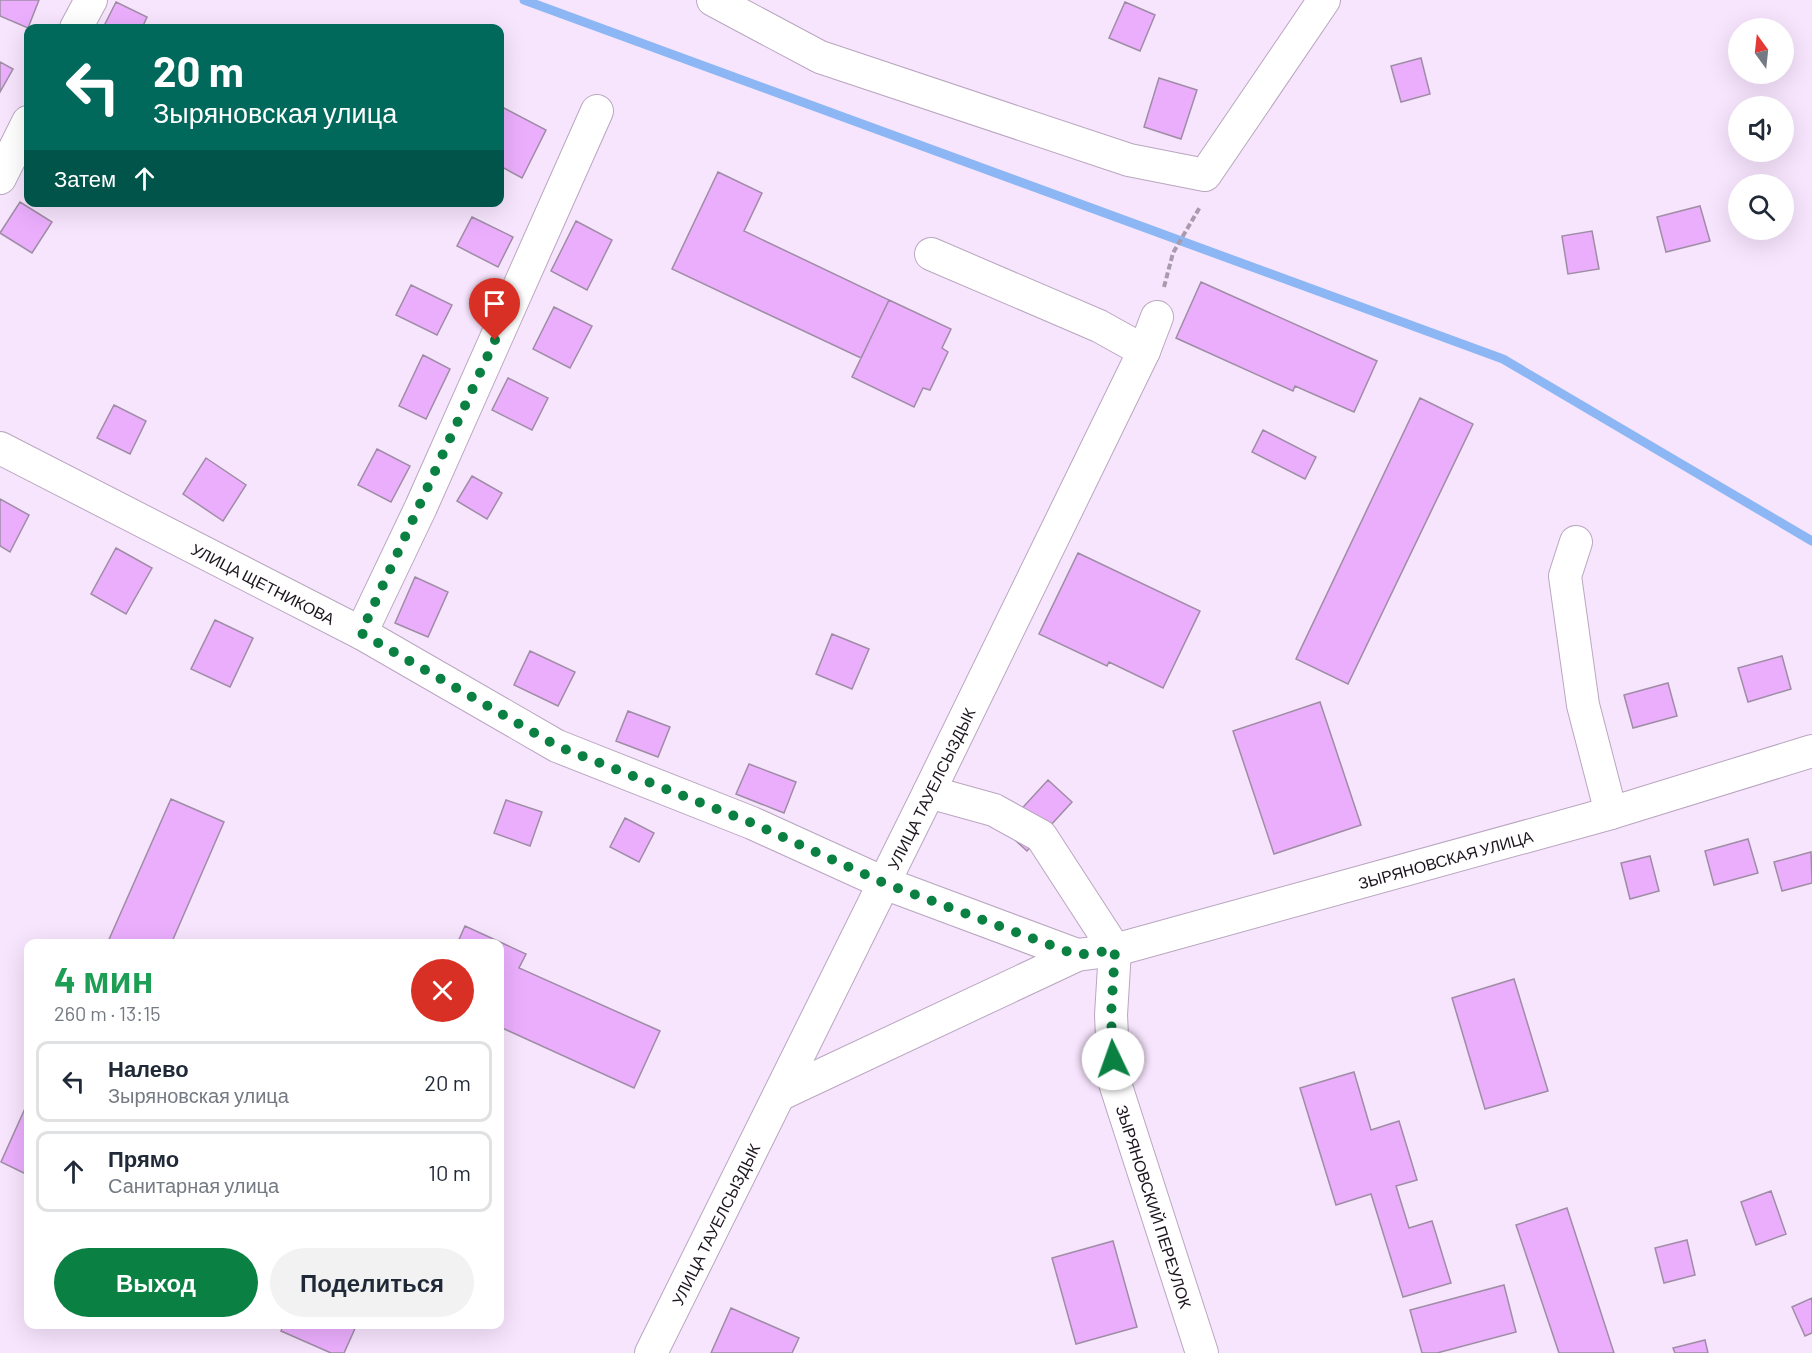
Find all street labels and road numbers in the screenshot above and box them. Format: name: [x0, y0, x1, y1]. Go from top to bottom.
street label: УЛИЦА ЩЕТНИКОВА: [189, 538, 338, 628]
street label: УЛИЦА ТАУЕЛСЫЗДЫК: [883, 704, 978, 872]
street label: ЗЫРЯНОВСКАЯ УЛИЦА: [1356, 826, 1535, 892]
street label: ЗЫРЯНОВСКИЙ ПЕРЕУЛОК: [1113, 1102, 1197, 1311]
street label: УЛИЦА ТАУЕЛСЫЗДЫК: [667, 1140, 763, 1308]

